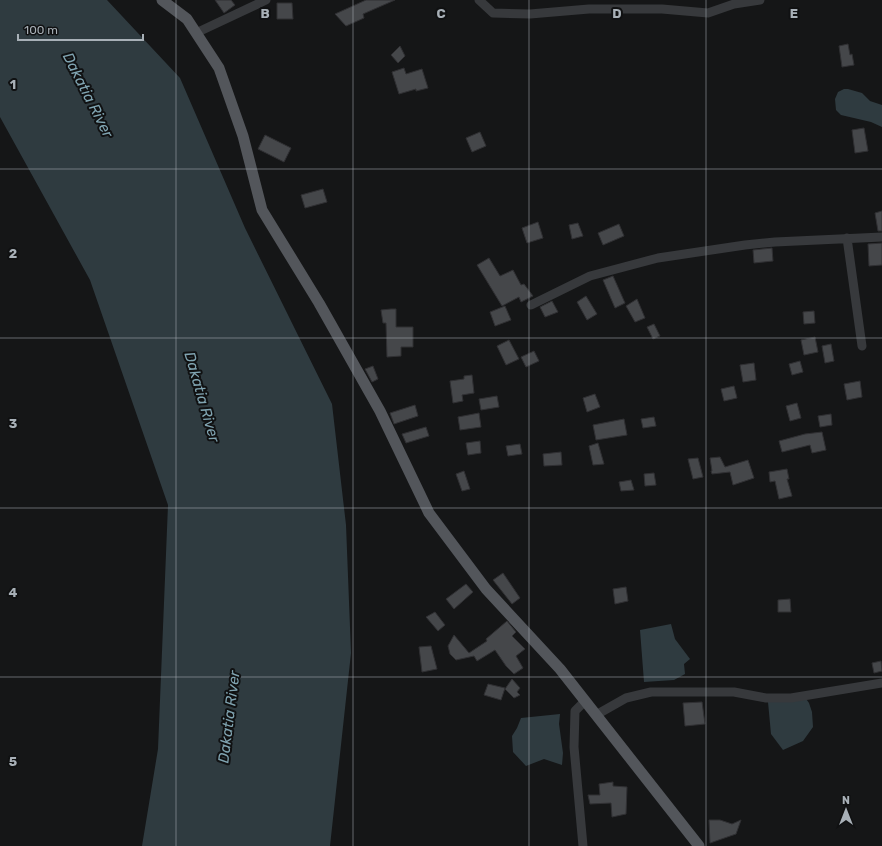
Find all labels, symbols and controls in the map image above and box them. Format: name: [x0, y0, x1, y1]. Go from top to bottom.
text: B: [260, 6, 270, 21]
text: C: [436, 6, 446, 21]
text: D: [612, 6, 622, 21]
text: E: [790, 6, 798, 21]
scale bar: [18, 16, 143, 42]
text: 100 m: [24, 23, 58, 37]
water label: Dakatia River: [59, 49, 118, 142]
text: 1: [10, 77, 16, 92]
text: 2: [9, 246, 17, 261]
water label: Dakatia River: [181, 350, 224, 445]
text: 3: [9, 416, 18, 431]
text: 4: [9, 585, 18, 600]
water label: Dakatia River: [214, 668, 244, 764]
text: 5: [9, 754, 17, 769]
north arrow: [826, 790, 866, 830]
text: N: [842, 794, 850, 807]

